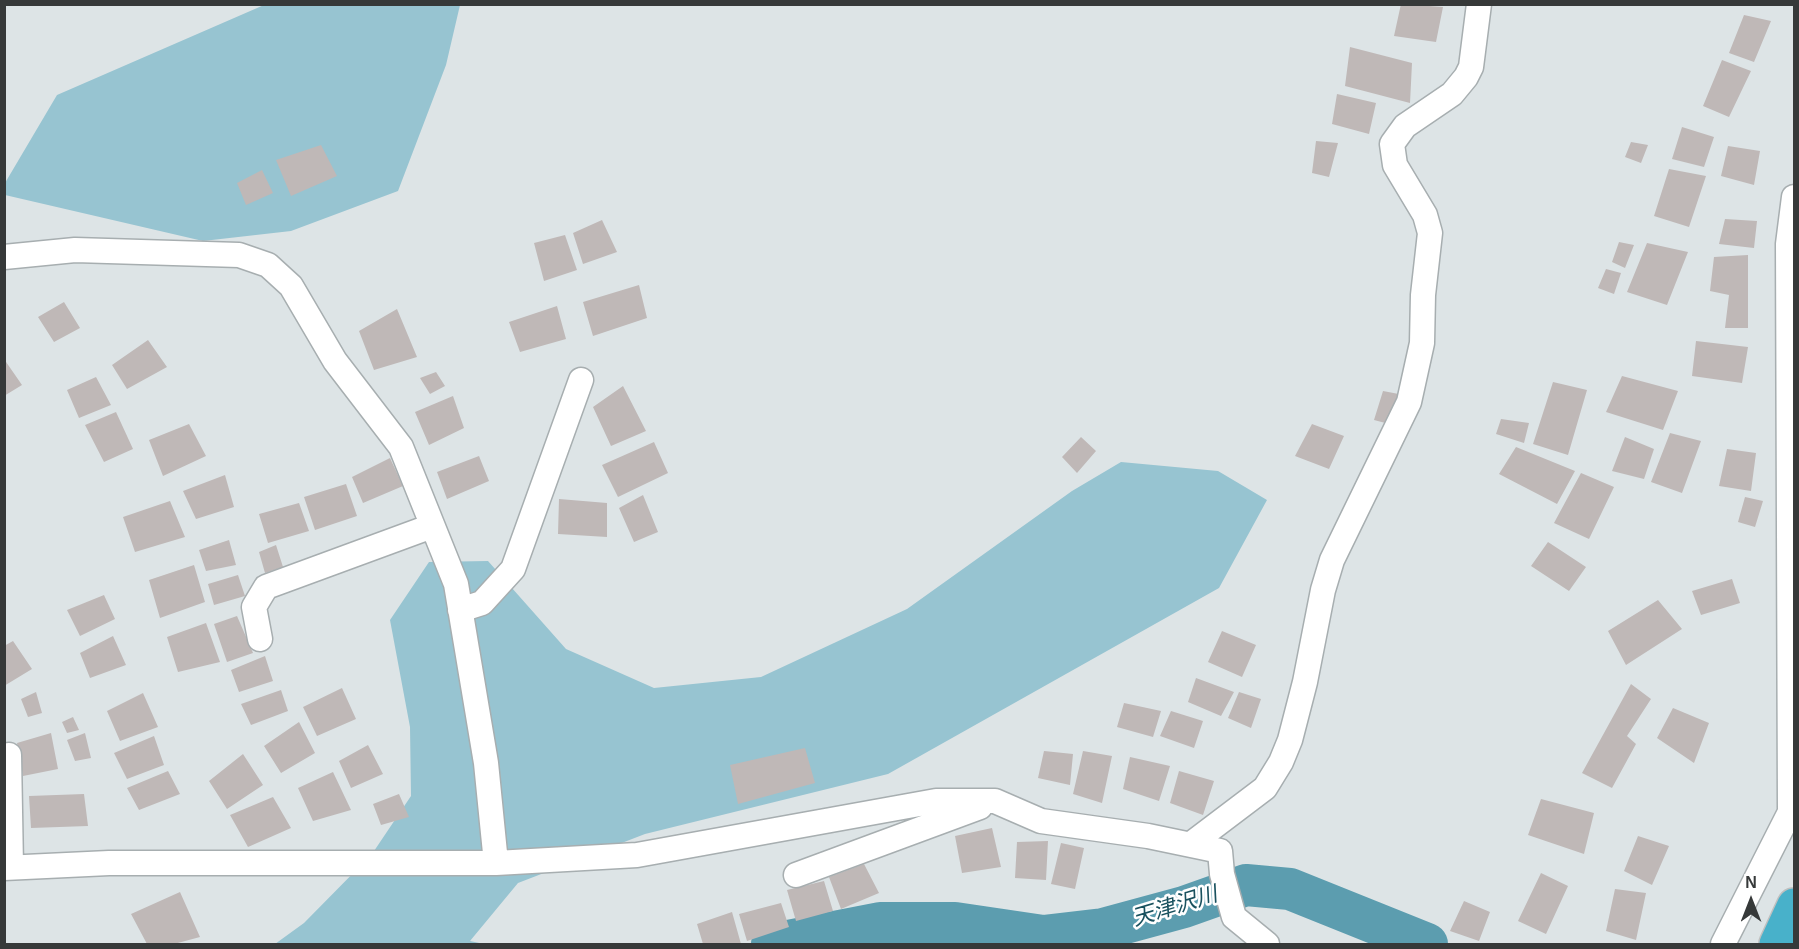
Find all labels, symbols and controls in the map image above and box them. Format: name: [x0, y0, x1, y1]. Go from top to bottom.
north arrow: [1721, 871, 1781, 931]
text: N: [1745, 874, 1757, 891]
water label: 天津沢川: [1129, 882, 1221, 932]

